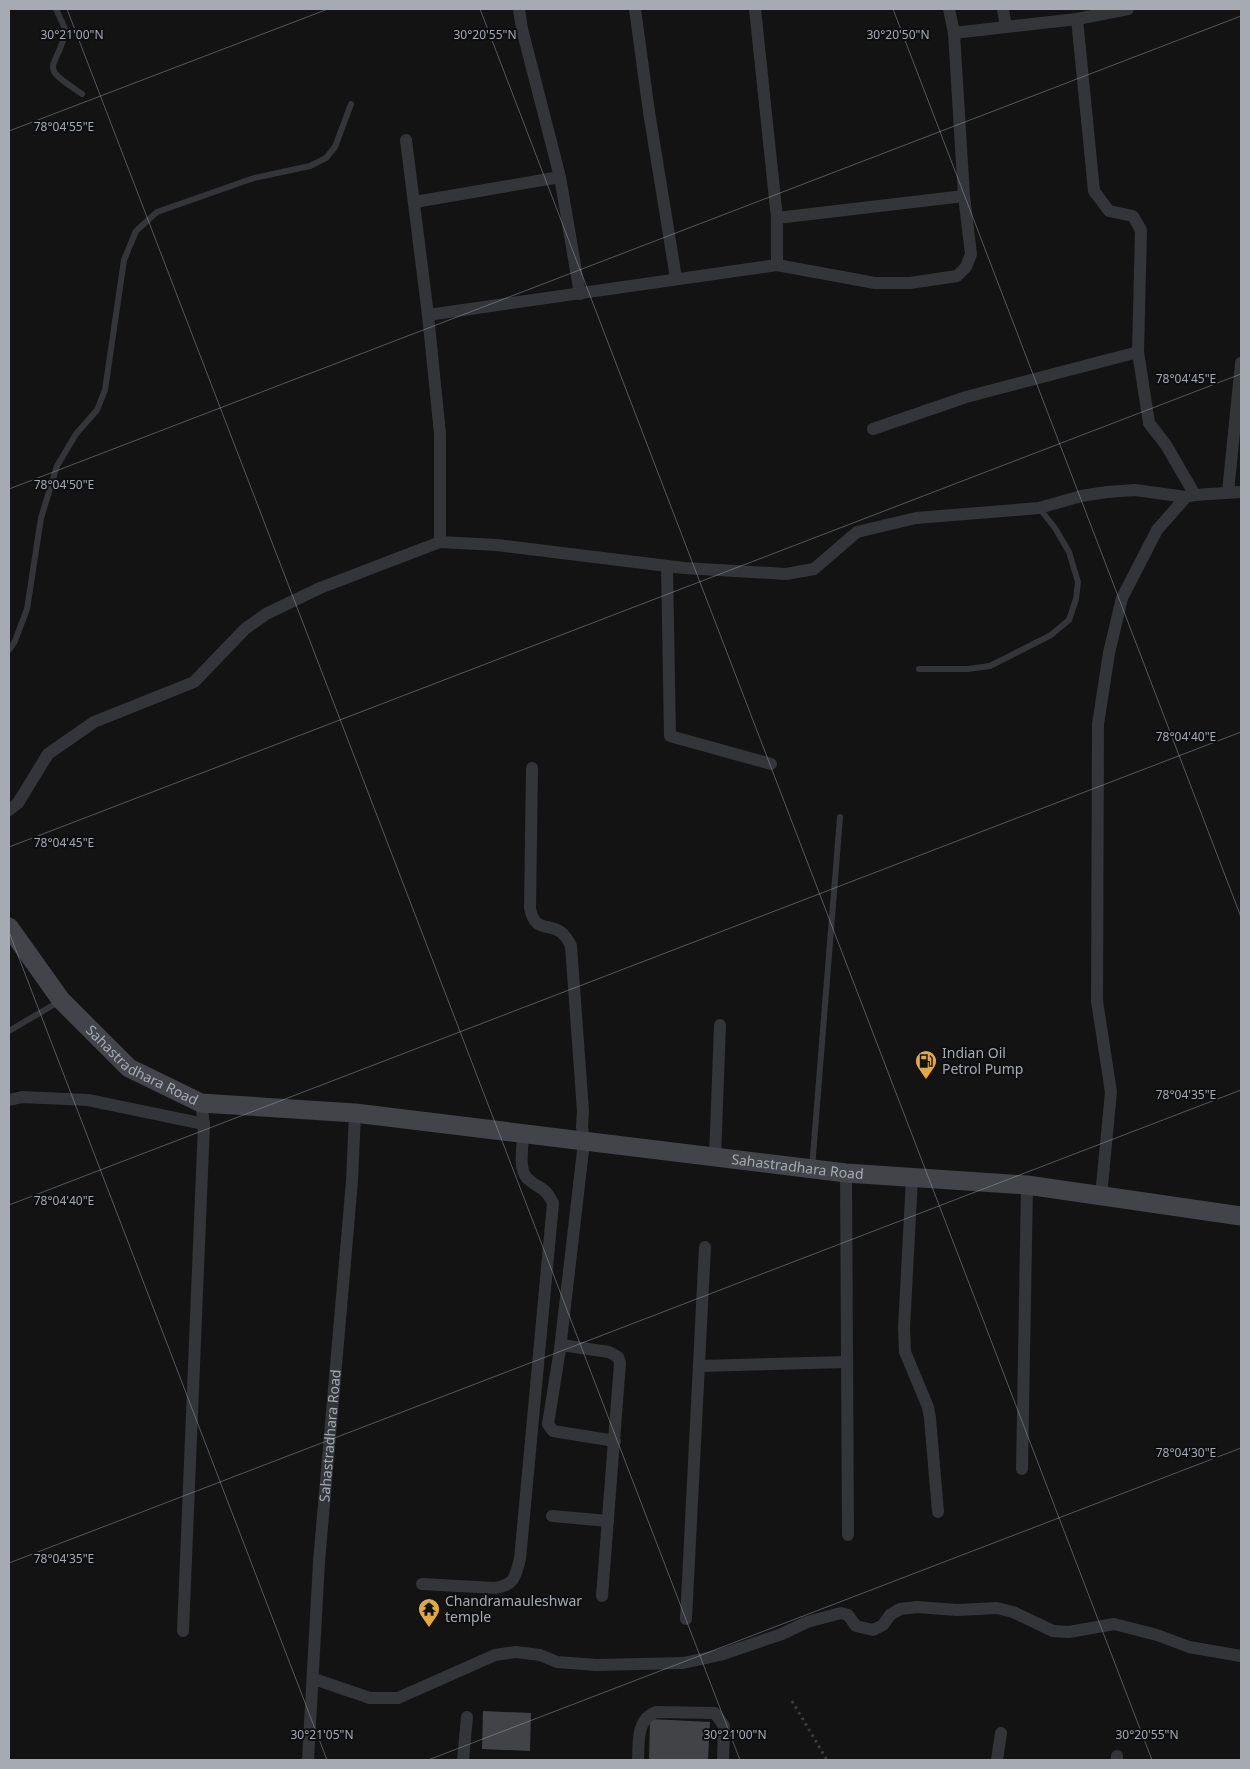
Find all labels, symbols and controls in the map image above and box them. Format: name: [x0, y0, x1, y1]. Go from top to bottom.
text: 30°21'00"N: [40, 26, 104, 43]
text: 30°20'55"N: [453, 26, 517, 43]
text: 30°20'50"N: [866, 26, 930, 43]
text: 78°04'55"E: [34, 118, 94, 135]
text: 78°04'45"E: [1156, 370, 1216, 387]
text: 78°04'50"E: [34, 476, 94, 493]
text: 78°04'40"E: [1156, 728, 1216, 745]
text: 78°04'45"E: [34, 834, 94, 851]
street label: Sahastradhara Road: [82, 1020, 201, 1109]
place label: Indian Oil Petrol Pump: [942, 1043, 1023, 1078]
fuel station icon: Indian Oil Petrol Pump: [914, 1049, 938, 1080]
text: 78°04'35"E: [1156, 1086, 1216, 1103]
street label: Sahastradhara Road: [730, 1149, 864, 1183]
text: 78°04'40"E: [34, 1192, 94, 1209]
street label: Sahastradhara Road: [314, 1369, 345, 1503]
text: 78°04'30"E: [1156, 1444, 1216, 1461]
text: 78°04'35"E: [34, 1550, 94, 1567]
place label: Chandramauleshwar temple: [445, 1591, 582, 1626]
temple icon: Chandramauleshwar temple: [417, 1597, 441, 1628]
text: 30°21'05"N: [290, 1726, 354, 1743]
text: 30°21'00"N: [703, 1726, 767, 1743]
text: 30°20'55"N: [1115, 1726, 1179, 1743]

